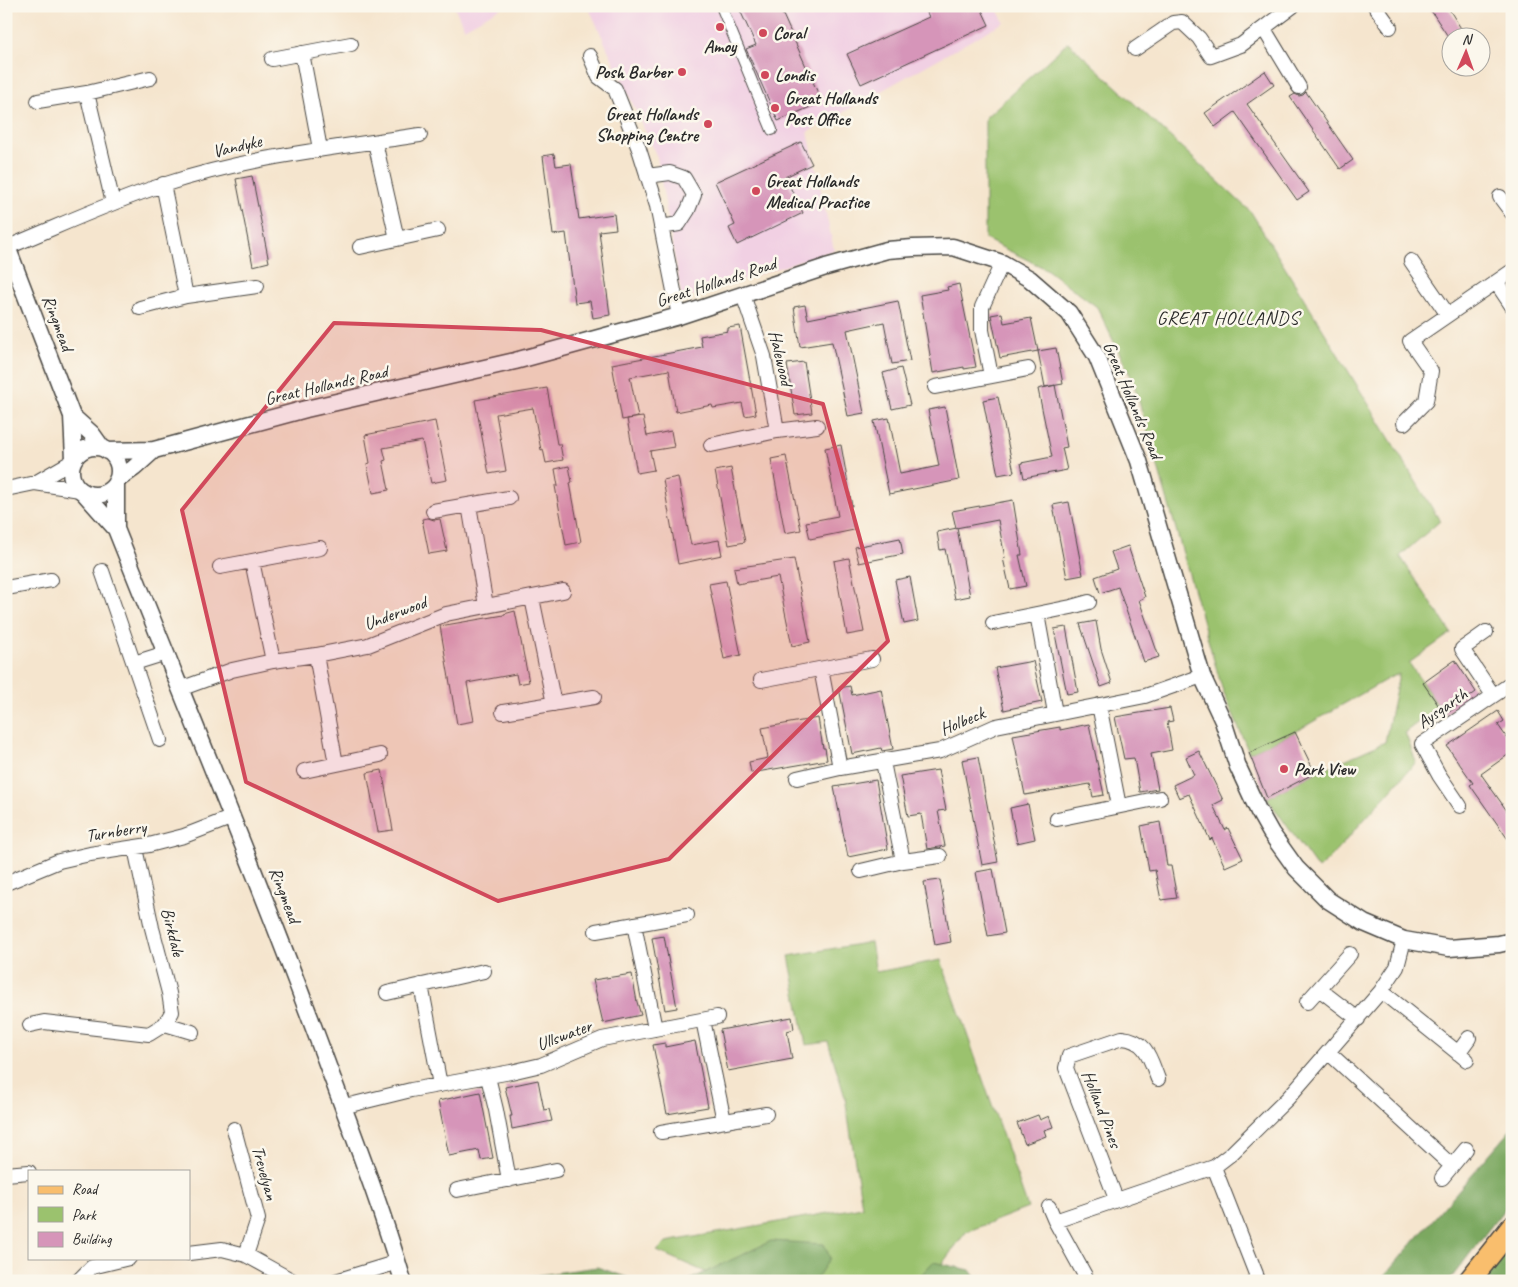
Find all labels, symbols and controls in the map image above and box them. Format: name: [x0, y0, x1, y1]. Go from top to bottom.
marker: Amoy: [714, 21, 726, 33]
place label: Coral: [773, 22, 809, 44]
marker: Coral: [757, 27, 769, 39]
north arrow: [1440, 28, 1490, 78]
text: N: [1462, 31, 1473, 48]
place label: Amoy: [704, 35, 738, 57]
place label: Posh Barber: [595, 61, 675, 83]
place label: Londis: [775, 64, 816, 86]
marker: Posh Barber: [676, 66, 688, 78]
marker: Londis: [759, 69, 771, 81]
place label: Great Hollands Post Office: [785, 87, 879, 130]
marker: Great Hollands Post Office: [769, 102, 781, 114]
place label: Great Hollands Shopping Centre: [596, 103, 700, 146]
marker: Great Hollands Shopping Centre: [702, 118, 714, 130]
street label: Vandyke: [210, 129, 265, 162]
place label: Great Hollands Medical Practice: [766, 170, 871, 213]
marker: Great Hollands Medical Practice: [750, 185, 762, 197]
street label: Great Hollands Road: [653, 251, 782, 312]
street label: Ringmead: [37, 292, 80, 357]
district label: GREAT HOLLANDS: [1157, 306, 1302, 330]
street label: Halewood: [764, 328, 799, 391]
street label: Great Hollands Road: [1098, 338, 1169, 465]
street label: Great Hollands Road: [263, 360, 392, 410]
street label: Underwood: [361, 590, 432, 635]
street label: Aysgarth: [1413, 682, 1472, 733]
street label: Holbeck: [936, 701, 989, 740]
place label: Park View: [1294, 758, 1357, 780]
marker: Park View: [1278, 763, 1290, 775]
street label: Turnberry: [84, 815, 150, 847]
street label: Ringmead: [264, 864, 307, 929]
street label: Birkdale: [156, 905, 190, 960]
street label: Ullswater: [533, 1014, 596, 1055]
street label: Holland Pines: [1077, 1067, 1127, 1153]
street label: Trevelyan: [247, 1143, 283, 1204]
legend: [28, 1170, 190, 1260]
text: Road: [72, 1180, 99, 1199]
text: Park: [72, 1206, 97, 1225]
text: Building: [72, 1230, 112, 1249]

